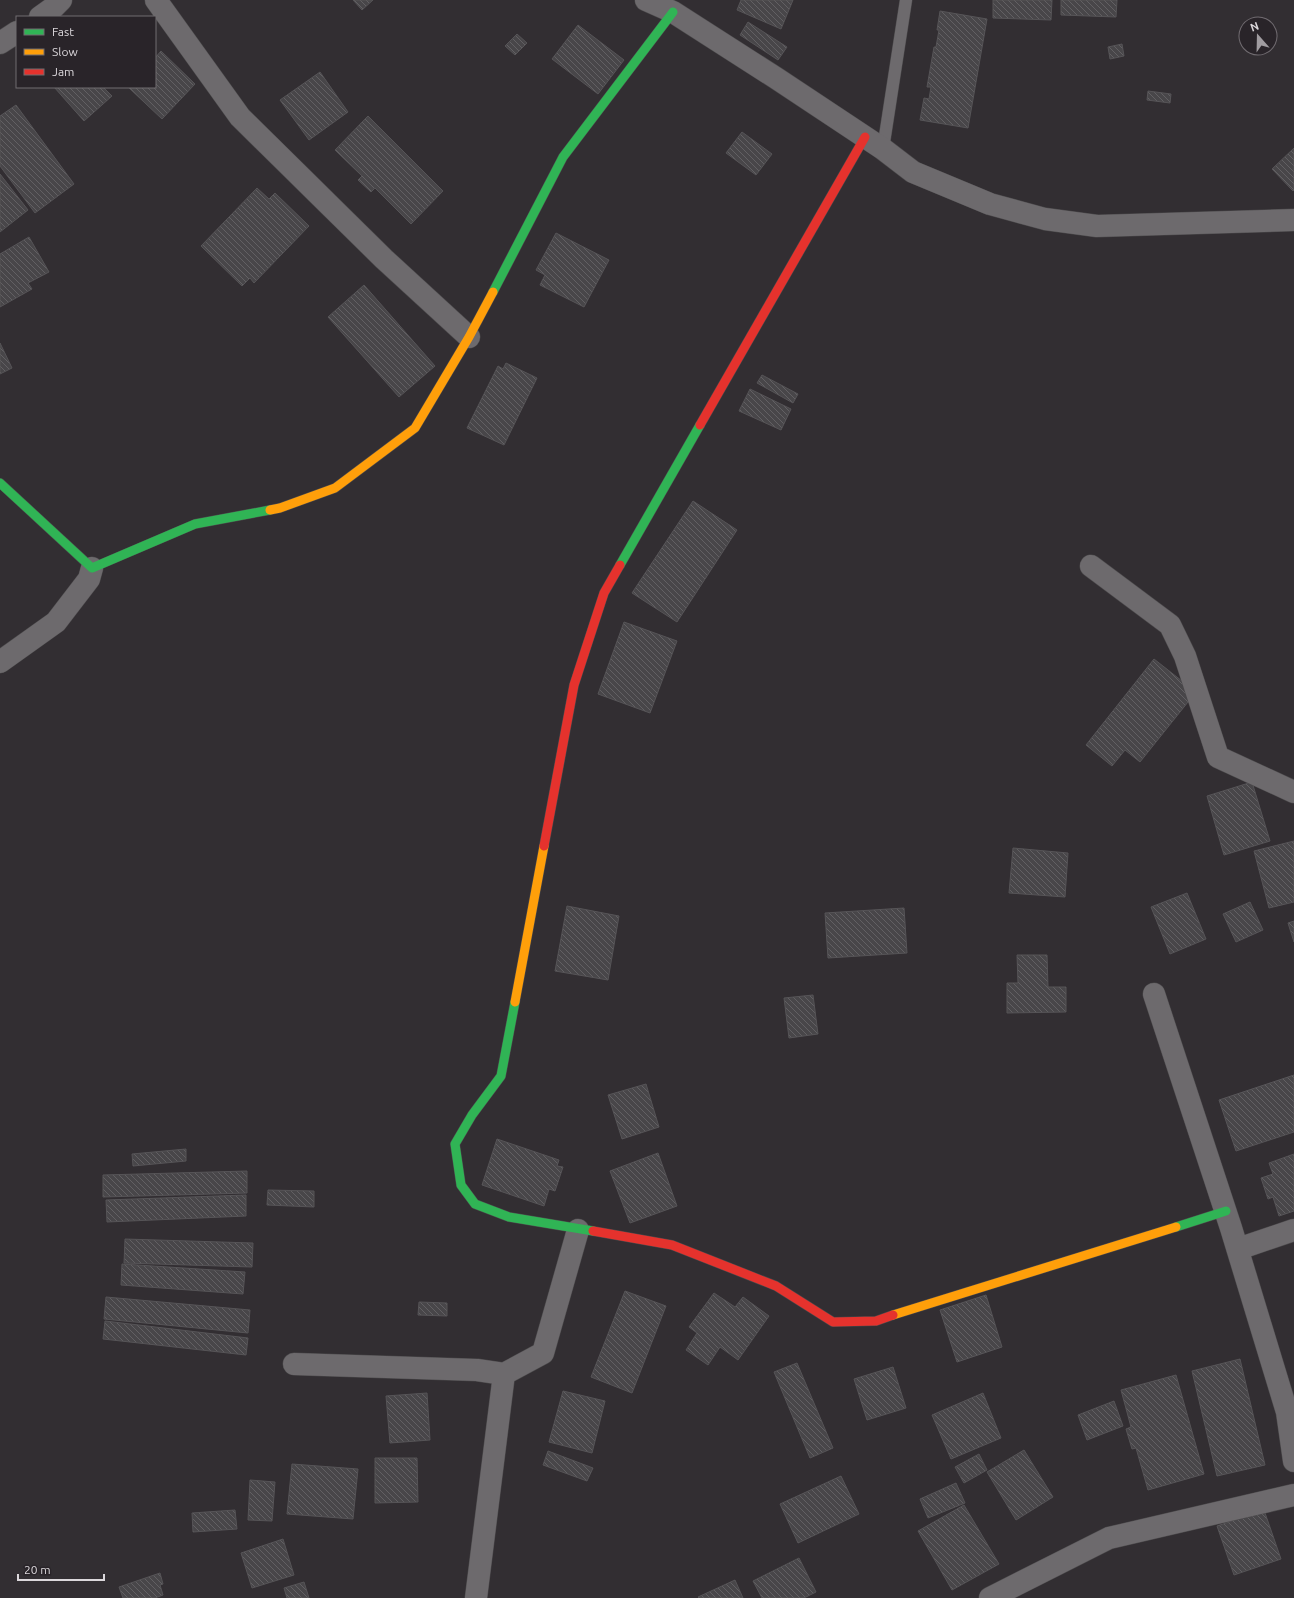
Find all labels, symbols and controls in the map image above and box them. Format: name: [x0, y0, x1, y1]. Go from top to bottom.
legend: [16, 16, 156, 88]
north arrow: [1238, 16, 1278, 56]
text: N: [1249, 20, 1260, 34]
text: Fast: [52, 25, 74, 38]
text: Slow: [52, 45, 78, 58]
text: Jam: [52, 65, 74, 78]
scale bar: [18, 1556, 104, 1582]
text: 20 m: [24, 1563, 51, 1576]

